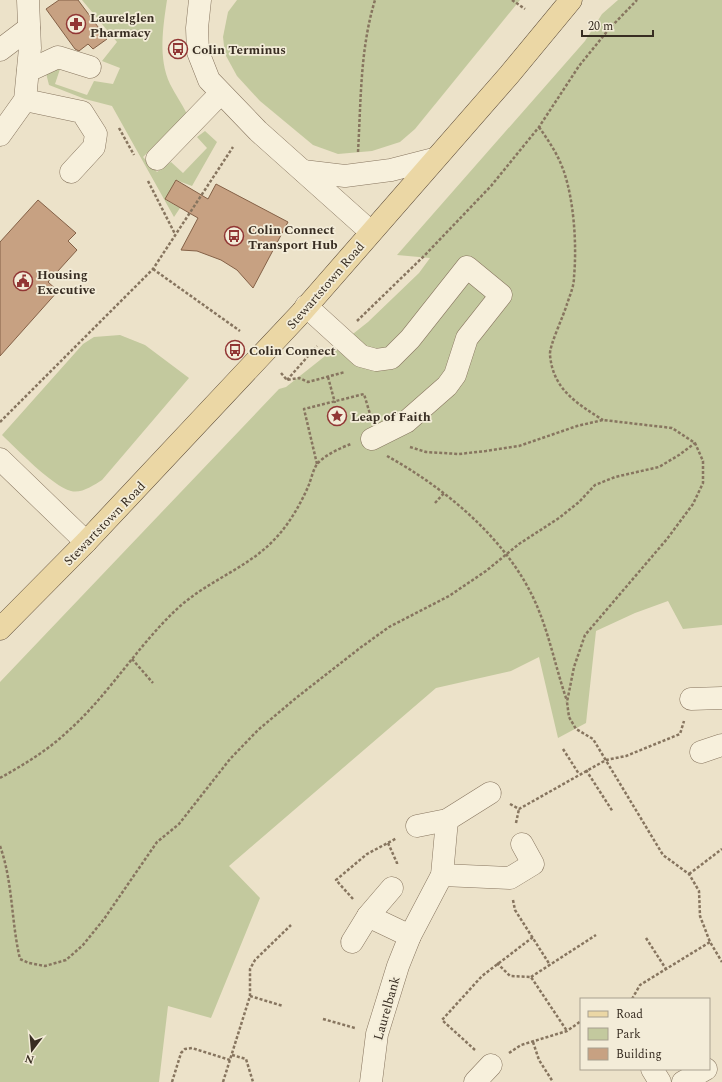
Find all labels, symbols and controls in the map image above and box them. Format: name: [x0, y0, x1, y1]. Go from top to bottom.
place label: Laurelglen Pharmacy: [90, 8, 155, 43]
scale bar: [582, 12, 653, 38]
pharmacy icon: Laurelglen Pharmacy: [65, 13, 87, 35]
text: 20 m: [588, 17, 613, 36]
bus stop icon: Colin Terminus: [167, 38, 189, 60]
place label: Colin Terminus: [192, 40, 286, 60]
place label: Colin Connect Transport Hub: [248, 220, 338, 255]
bus stop icon: Colin Connect Transport Hub: [223, 225, 245, 247]
street label: Stewartstown Road: [282, 237, 370, 334]
place label: Housing Executive: [37, 265, 96, 300]
public building icon: Housing Executive: [12, 270, 34, 292]
bus stop icon: Colin Connect: [224, 339, 246, 361]
place label: Colin Connect: [249, 341, 336, 361]
place icon: Leap of Faith: [326, 405, 348, 427]
place label: Leap of Faith: [351, 407, 431, 427]
street label: Stewartstown Road: [59, 477, 150, 571]
street label: Laurelbank: [368, 974, 406, 1043]
legend: [580, 998, 710, 1070]
text: Road: [616, 1005, 643, 1024]
text: Park: [616, 1025, 641, 1044]
north arrow: [12, 1030, 52, 1070]
text: Building: [616, 1045, 662, 1064]
text: N: [23, 1050, 36, 1069]

